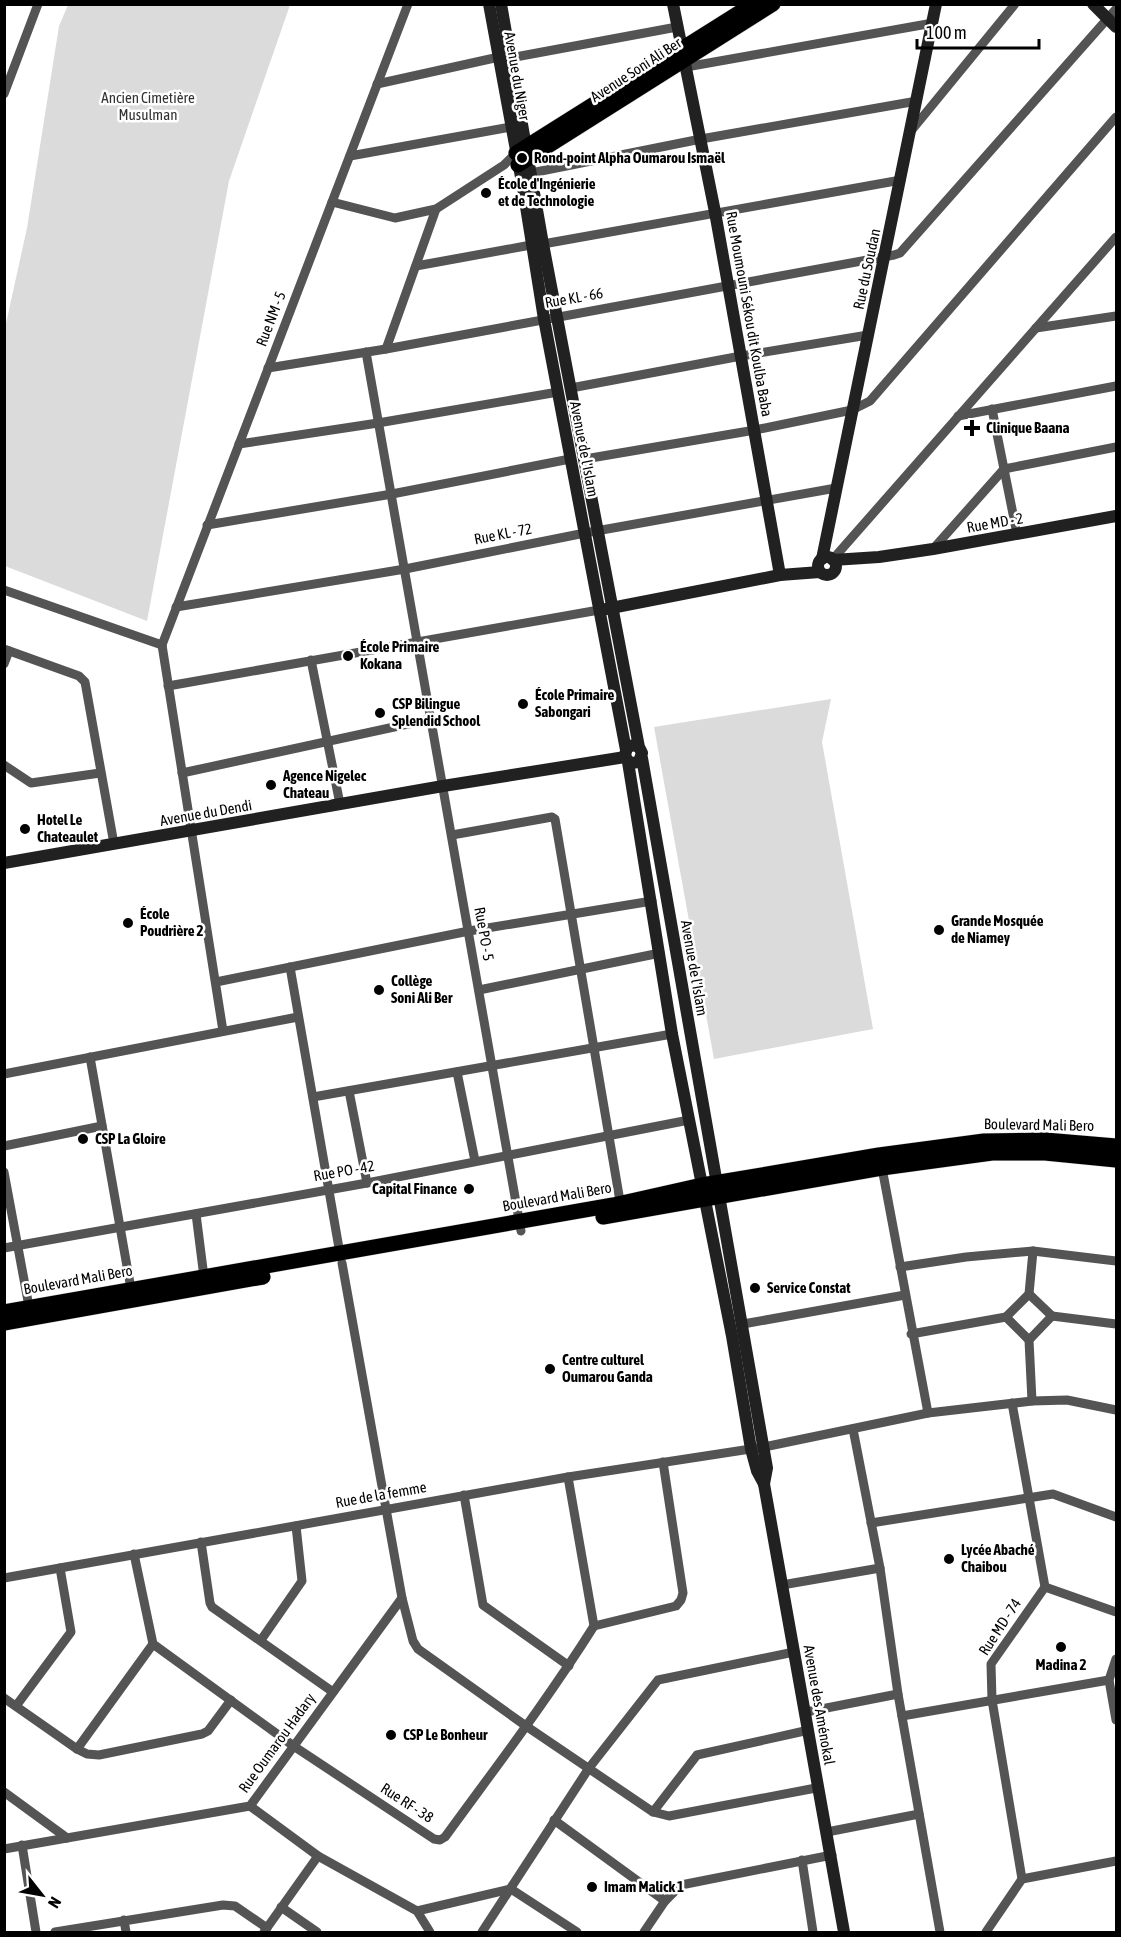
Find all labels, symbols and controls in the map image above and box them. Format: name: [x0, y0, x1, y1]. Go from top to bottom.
scale bar: [917, 12, 1038, 50]
text: 100 m: [926, 22, 967, 43]
street label: Avenue du Niger: [501, 30, 534, 122]
street label: Avenue Soni Ali Ber: [587, 34, 685, 105]
park label: Ancien Cimetière Musulman: [101, 89, 195, 123]
place label: Rond-point Alpha Oumarou Ismaël: [534, 149, 726, 166]
marker: Rond-point Alpha Oumarou Ismaël: [515, 151, 529, 165]
place label: École d'Ingénierie et de Technologie: [498, 175, 596, 209]
marker: École d'Ingénierie et de Technologie: [479, 186, 493, 200]
street label: Rue Moumouni Sékou dit Koulba Baba: [723, 210, 776, 418]
street label: Rue du Soudan: [850, 227, 883, 311]
street label: Rue KL - 66: [544, 284, 604, 311]
street label: Rue NM - 5: [252, 289, 289, 349]
street label: Avenue de l'Islam: [567, 400, 602, 498]
marker: Clinique Baana: [963, 419, 981, 437]
place label: Clinique Baana: [986, 419, 1069, 436]
street label: Rue MD - 2: [965, 509, 1024, 536]
street label: Rue KL - 72: [472, 520, 533, 547]
place label: École Primaire Kokana: [360, 638, 440, 672]
marker: École Primaire Kokana: [341, 649, 355, 663]
place label: École Primaire Sabongari: [535, 686, 615, 720]
place label: CSP Bilingue Splendid School: [392, 695, 481, 729]
marker: École Primaire Sabongari: [516, 697, 530, 711]
marker: CSP Bilingue Splendid School: [373, 706, 387, 720]
place label: Agence Nigelec Chateau: [282, 767, 367, 801]
marker: Agence Nigelec Chateau: [264, 778, 278, 792]
street label: Avenue du Dendi: [159, 796, 253, 829]
place label: Hotel Le Chateaulet: [37, 811, 99, 845]
marker: Hotel Le Chateaulet: [18, 822, 32, 836]
place label: École Poudrière 2: [140, 905, 204, 939]
street label: Rue PO - 5: [471, 906, 498, 962]
place label: Grande Mosquée de Niamey: [951, 912, 1044, 946]
marker: École Poudrière 2: [121, 916, 135, 930]
street label: Avenue de l'Islam: [678, 919, 711, 1017]
marker: Grande Mosquée de Niamey: [932, 923, 946, 937]
place label: Collège Soni Ali Ber: [391, 972, 453, 1006]
marker: Collège Soni Ali Ber: [372, 983, 386, 997]
street label: Boulevard Mali Bero: [984, 1115, 1094, 1134]
place label: CSP La Gloire: [95, 1130, 166, 1147]
marker: CSP La Gloire: [76, 1132, 90, 1146]
street label: Rue PO - 42: [312, 1157, 376, 1184]
street label: Boulevard Mali Bero: [501, 1179, 613, 1214]
place label: Capital Finance: [372, 1180, 457, 1197]
marker: Capital Finance: [462, 1182, 476, 1196]
street label: Boulevard Mali Bero: [22, 1262, 134, 1297]
place label: Service Constat: [767, 1279, 851, 1296]
marker: Service Constat: [748, 1281, 762, 1295]
place label: Centre culturel Oumarou Ganda: [562, 1351, 653, 1385]
marker: Centre culturel Oumarou Ganda: [543, 1362, 557, 1376]
street label: Rue de la femme: [334, 1478, 428, 1511]
place label: Lycée Abaché Chaibou: [961, 1541, 1035, 1575]
marker: Lycée Abaché Chaibou: [942, 1552, 956, 1566]
street label: Rue MD - 74: [975, 1595, 1024, 1658]
marker: Madina 2: [1054, 1640, 1068, 1654]
street label: Avenue des Aménokal: [801, 1644, 838, 1766]
place label: Madina 2: [1036, 1656, 1086, 1673]
street label: Rue Oumarou Hadary: [235, 1690, 318, 1796]
place label: CSP Le Bonheur: [403, 1726, 488, 1743]
marker: CSP Le Bonheur: [384, 1728, 398, 1742]
street label: Rue RF - 38: [378, 1779, 437, 1826]
north arrow: [12, 1865, 72, 1925]
place label: Imam Malick 1: [604, 1878, 684, 1895]
marker: Imam Malick 1: [585, 1880, 599, 1894]
text: N: [45, 1894, 65, 1911]

